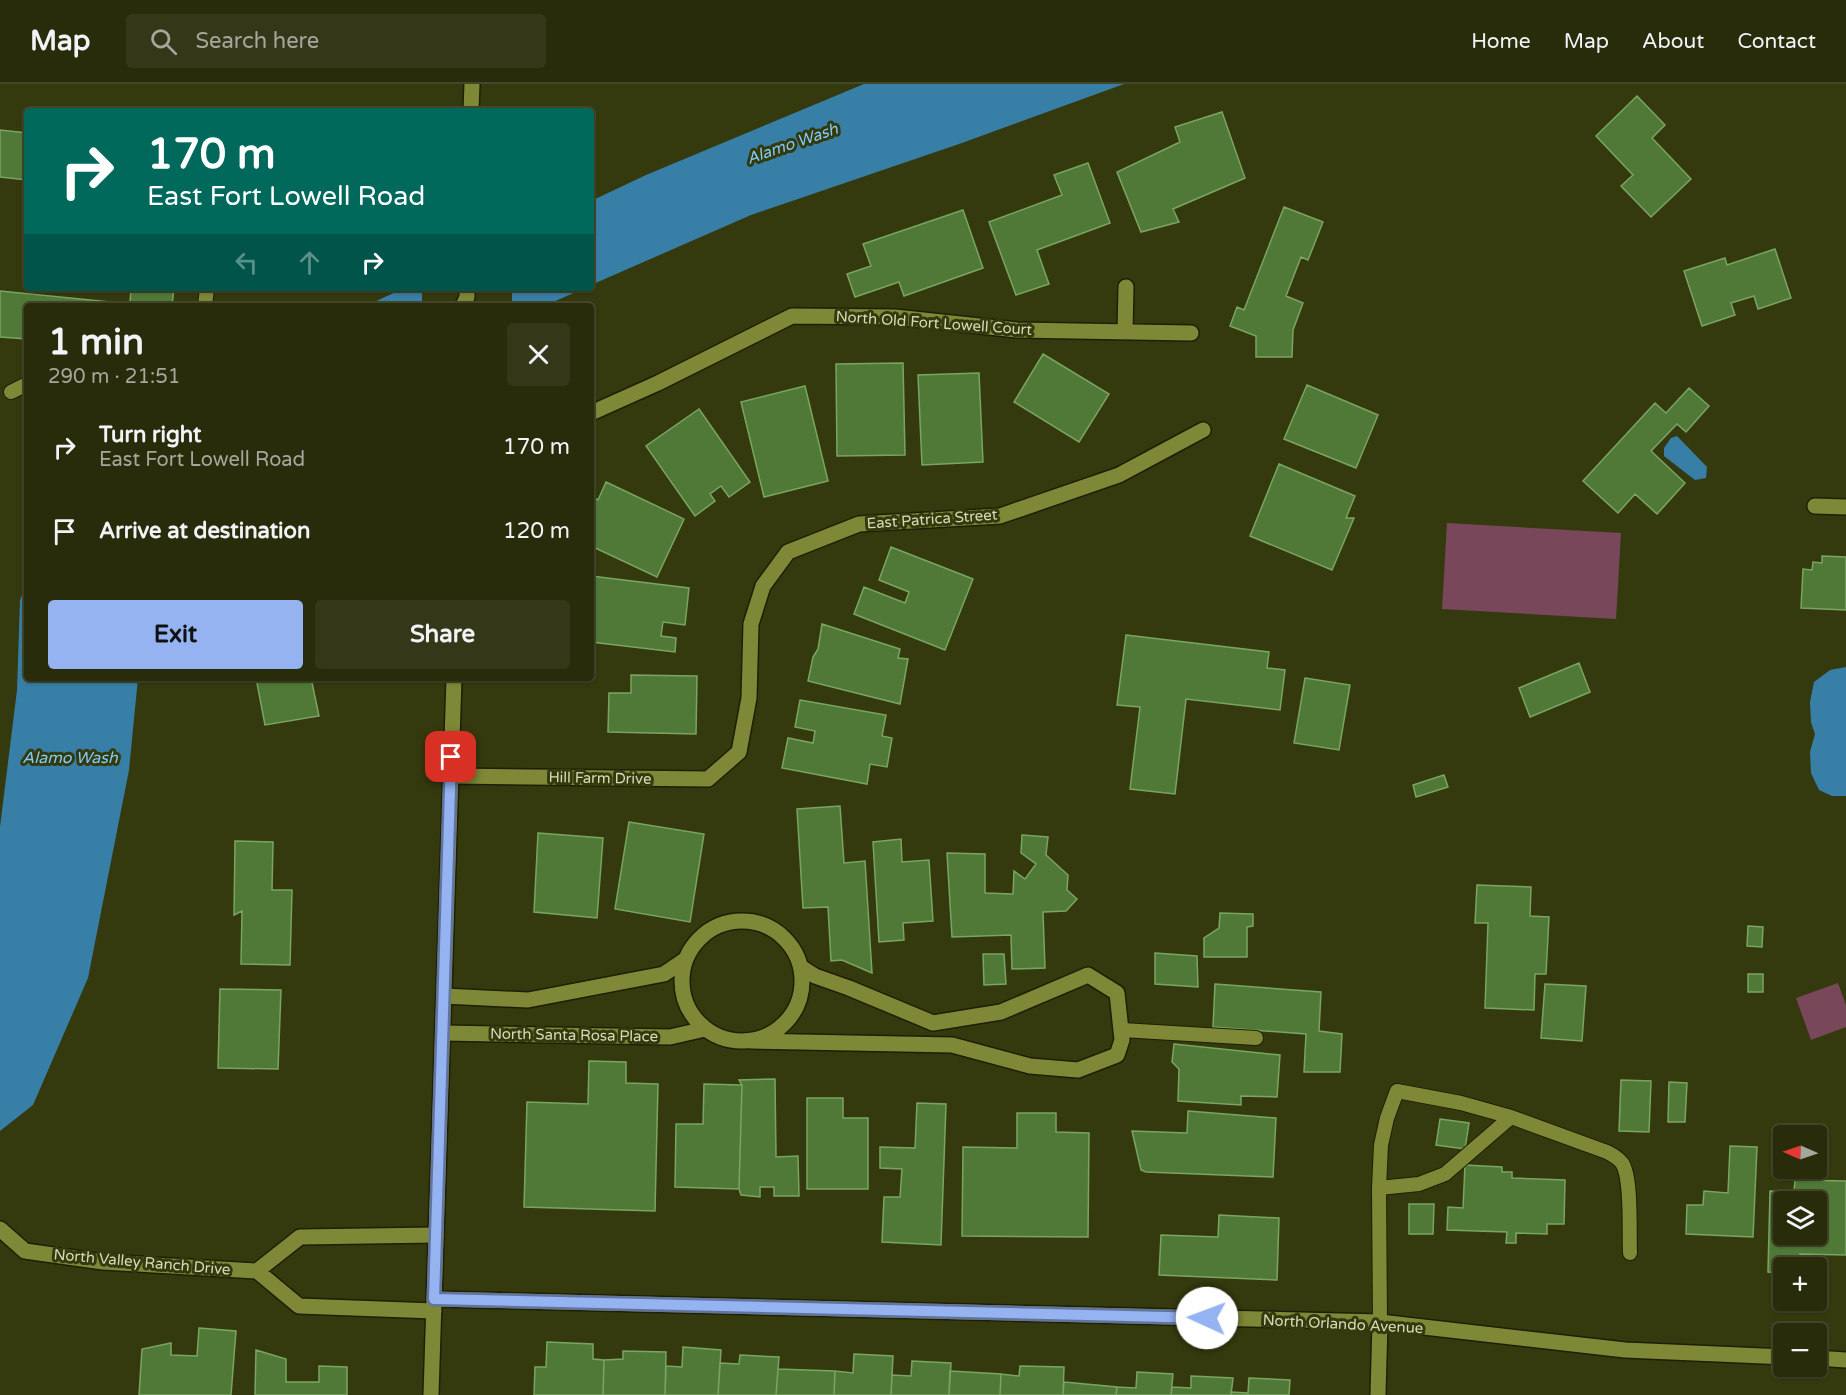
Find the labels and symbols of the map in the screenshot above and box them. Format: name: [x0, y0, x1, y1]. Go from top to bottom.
water label: Alamo Wash: [744, 119, 842, 169]
street label: North Old Fort Lowell Court: [835, 307, 1033, 339]
street label: East Patrica Street: [866, 505, 998, 533]
pin: [425, 731, 476, 782]
water label: Alamo Wash: [22, 748, 119, 768]
street label: Hill Farm Drive: [548, 768, 652, 788]
street label: North Santa Rosa Place: [490, 1025, 658, 1045]
north arrow: [1773, 1125, 1827, 1179]
street label: North Valley Ranch Drive: [53, 1245, 231, 1279]
position arrow: [1175, 1286, 1239, 1350]
street label: North Orlando Avenue: [1262, 1311, 1424, 1337]

